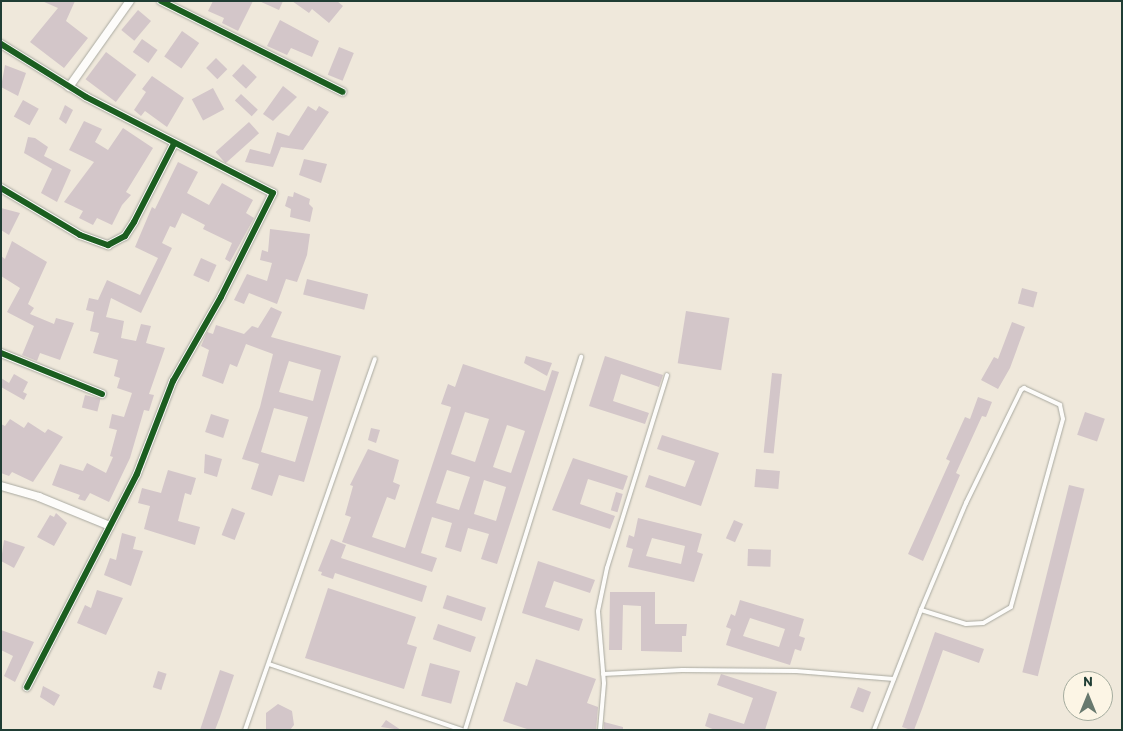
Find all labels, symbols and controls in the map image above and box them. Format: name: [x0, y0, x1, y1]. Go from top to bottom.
north arrow: [1063, 671, 1113, 721]
text: N: [1083, 673, 1093, 690]

